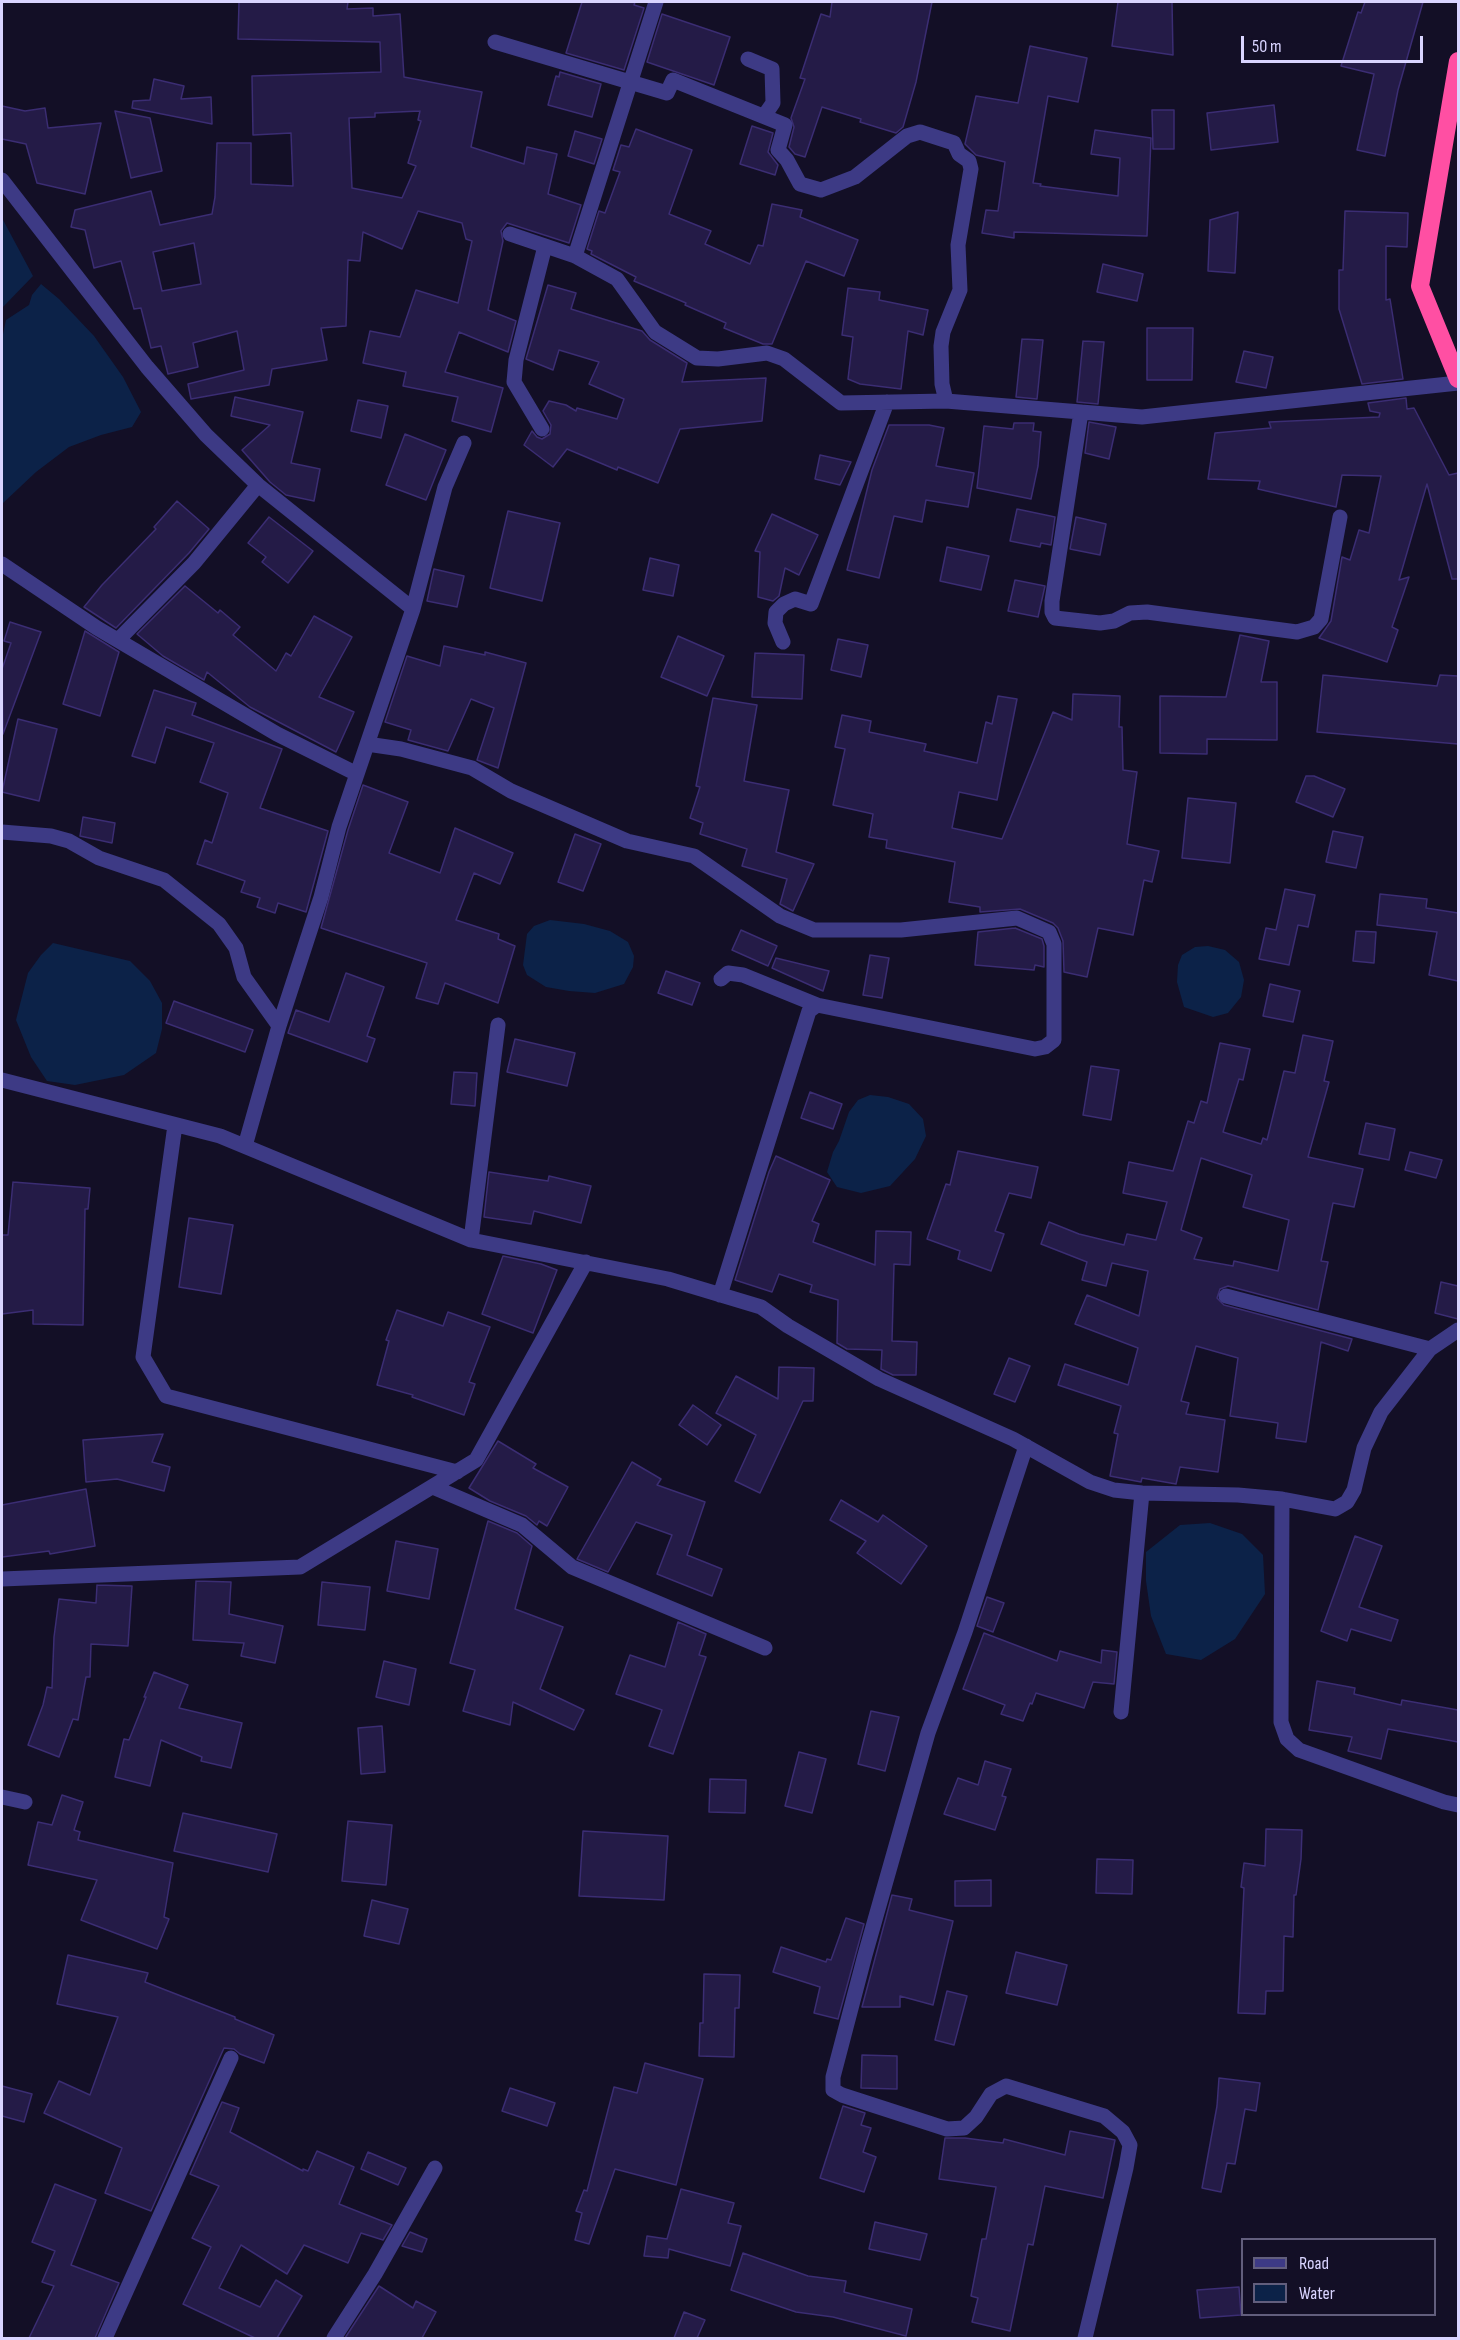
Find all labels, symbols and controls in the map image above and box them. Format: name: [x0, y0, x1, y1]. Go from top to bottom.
scale bar: [1244, 24, 1426, 62]
text: 50 m: [1252, 36, 1282, 57]
legend: [1241, 2238, 1436, 2316]
text: Road: [1299, 2253, 1329, 2274]
text: Water: [1299, 2283, 1335, 2304]

